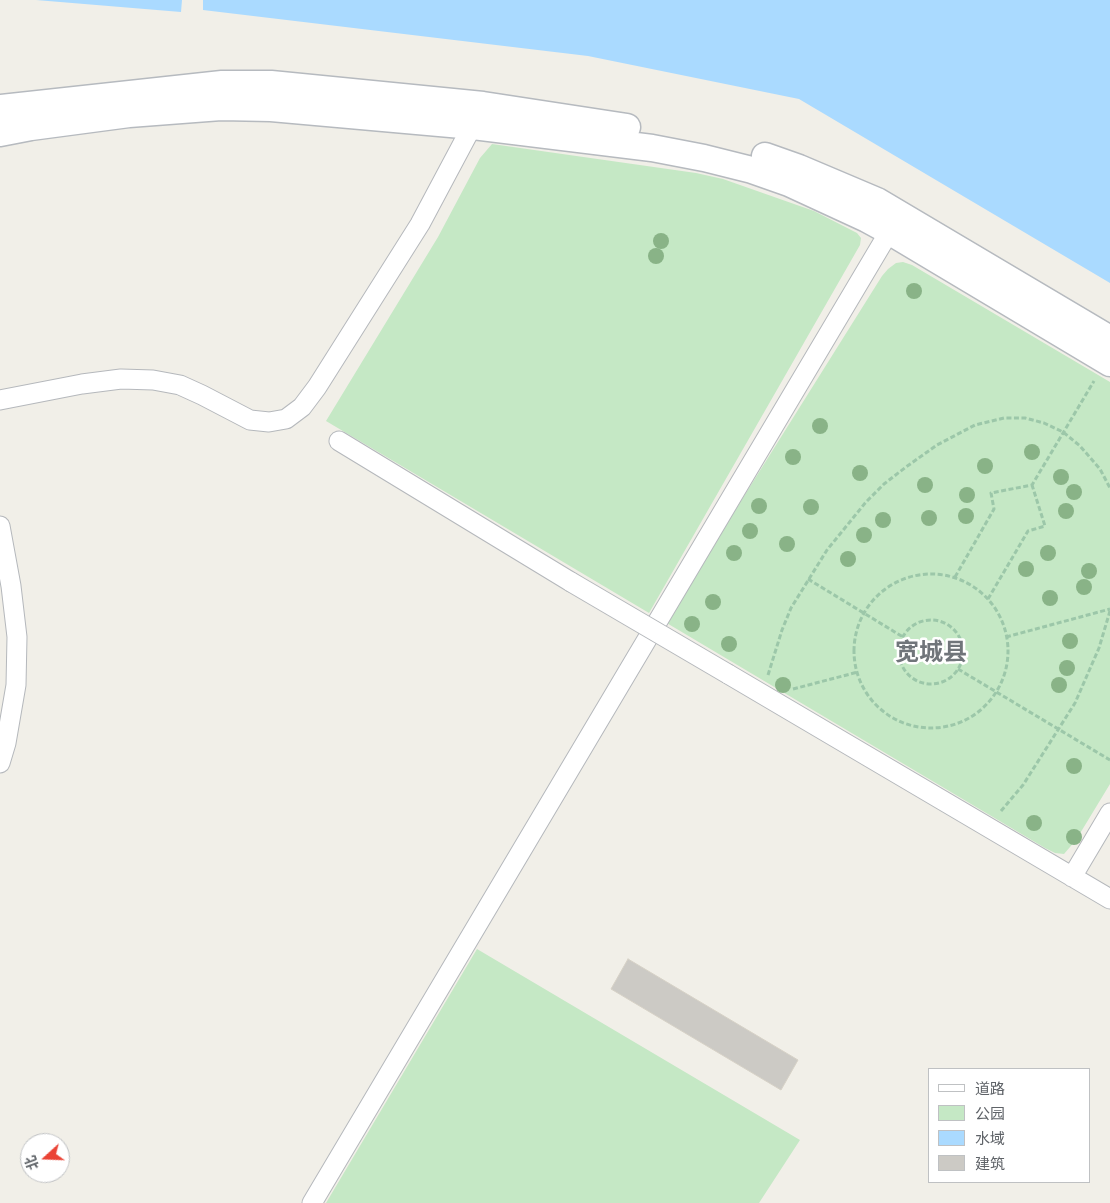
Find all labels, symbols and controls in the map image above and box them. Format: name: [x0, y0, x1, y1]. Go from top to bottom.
district label: 宽城县: [895, 639, 967, 667]
legend: [928, 1068, 1090, 1183]
text: 道路: [975, 1078, 1005, 1099]
text: 公园: [975, 1103, 1005, 1124]
text: 水域: [975, 1128, 1005, 1149]
north arrow: [20, 1133, 70, 1183]
text: 北: [20, 1153, 43, 1173]
text: 建筑: [975, 1153, 1005, 1174]

